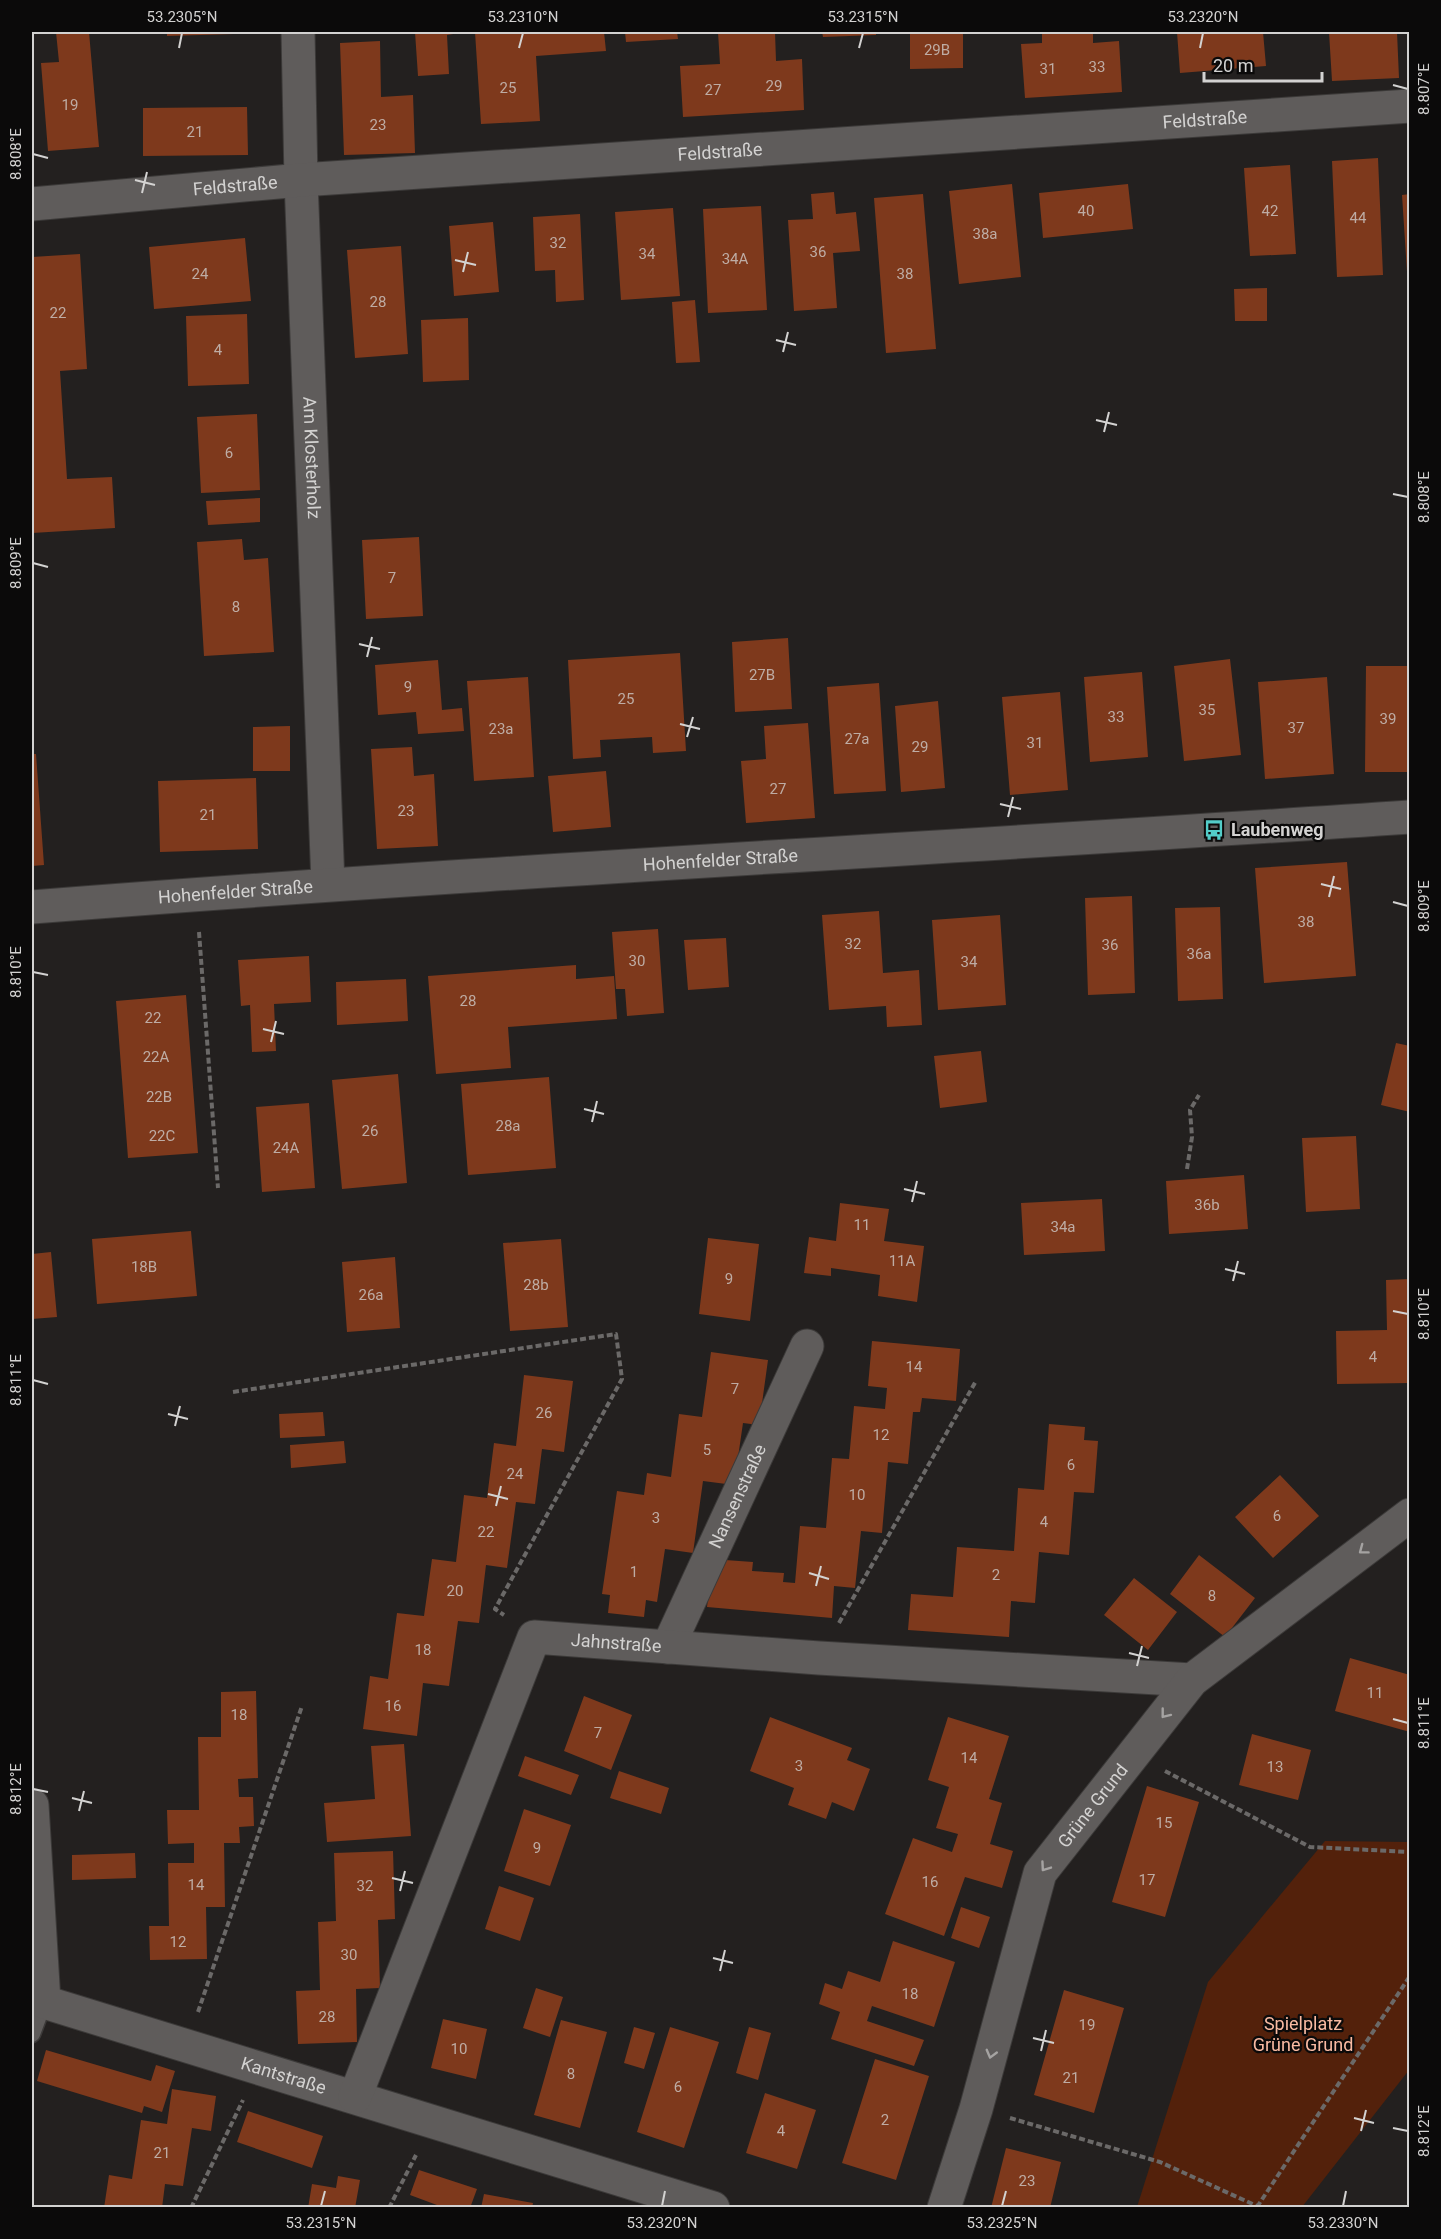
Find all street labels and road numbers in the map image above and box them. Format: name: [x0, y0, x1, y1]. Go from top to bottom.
street label: Feldstraße: [1162, 106, 1248, 132]
street label: Feldstraße: [677, 138, 763, 165]
street label: Feldstraße: [192, 171, 278, 200]
street label: Am Klosterholz: [299, 396, 325, 519]
street label: Hohenfelder Straße: [642, 844, 798, 875]
street label: Hohenfelder Straße: [157, 875, 314, 907]
street label: Nansenstraße: [704, 1441, 770, 1552]
street label: Jahnstraße: [570, 1629, 662, 1656]
street label: Grüne Grund: [1053, 1760, 1132, 1852]
street label: Kantstraße: [239, 2052, 329, 2098]

